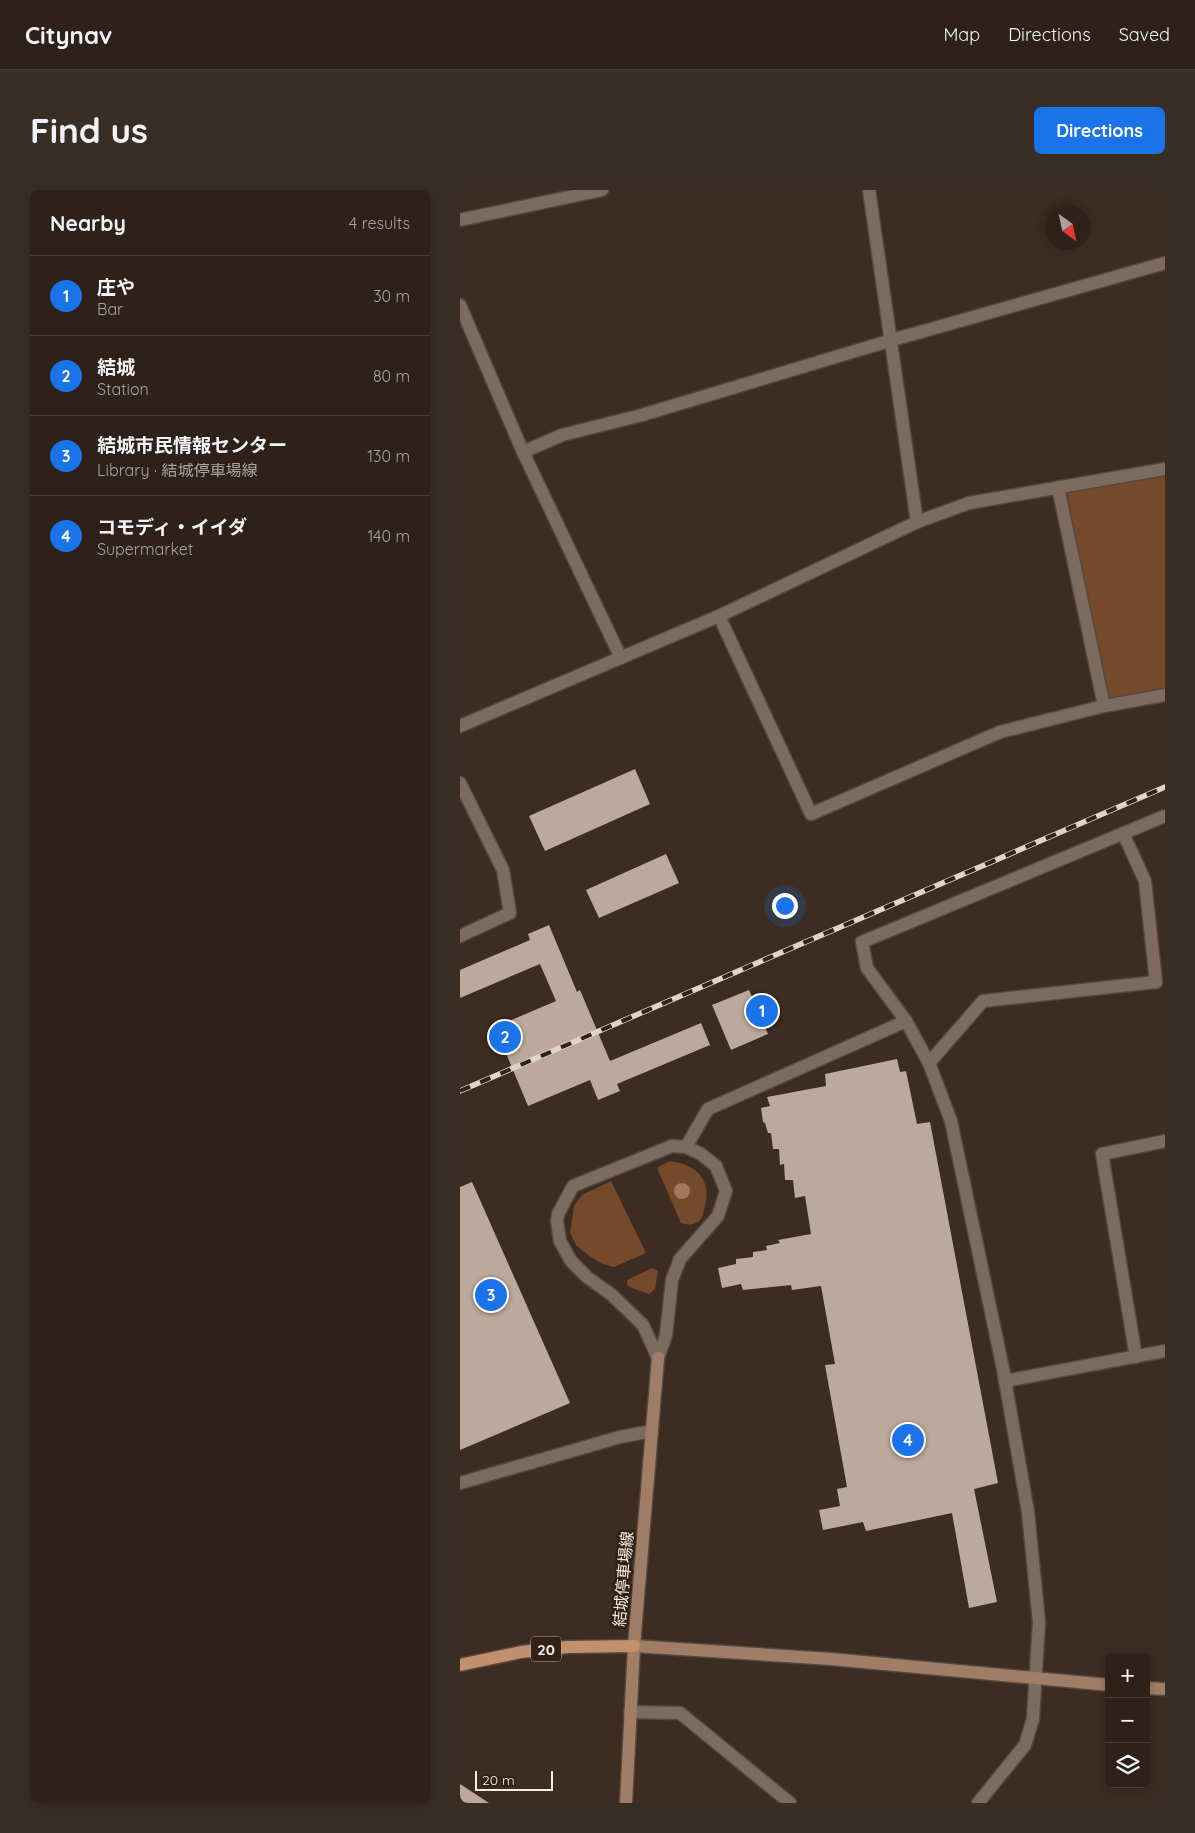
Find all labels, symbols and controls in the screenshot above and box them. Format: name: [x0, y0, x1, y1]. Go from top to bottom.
text: Citynav: [25, 20, 112, 50]
text: Map: [943, 23, 980, 46]
text: Directions: [1008, 23, 1091, 46]
text: Saved: [1119, 23, 1170, 46]
button: Directions: [1034, 107, 1165, 154]
text: Find us: [30, 108, 148, 152]
north arrow: [1045, 205, 1090, 250]
text: Nearby: [50, 210, 126, 236]
text: 4 results: [349, 213, 410, 233]
text: 庄や: [97, 275, 135, 299]
text: 1: [63, 286, 69, 306]
text: 30 m: [373, 286, 410, 306]
text: Bar: [97, 299, 123, 319]
text: 結城: [97, 355, 135, 379]
text: 2: [61, 366, 71, 386]
text: 80 m: [373, 366, 410, 386]
text: Station: [97, 379, 149, 399]
text: 結城市民情報センター: [97, 433, 287, 457]
text: 3: [62, 446, 70, 466]
text: 130 m: [367, 446, 410, 466]
text: Library · 結城停車場線: [97, 460, 257, 480]
text: コモディ・イイダ: [97, 515, 247, 539]
text: 4: [61, 526, 71, 546]
text: 140 m: [367, 526, 410, 546]
text: Supermarket: [97, 539, 193, 559]
your location: [772, 893, 798, 919]
pin: 1: [746, 992, 778, 1030]
pin: 2: [489, 1018, 521, 1056]
pin: 3: [475, 1276, 507, 1314]
pin: 4: [892, 1421, 924, 1459]
street label: 結城停車場線: [609, 1530, 637, 1628]
road number: 20: [531, 1636, 561, 1662]
map controls: [1105, 1653, 1150, 1788]
button: +: [1105, 1653, 1150, 1698]
button: −: [1105, 1698, 1150, 1743]
button: layers: [1105, 1743, 1150, 1788]
scale bar: [475, 1768, 552, 1791]
text: 20 m: [482, 1771, 515, 1789]

